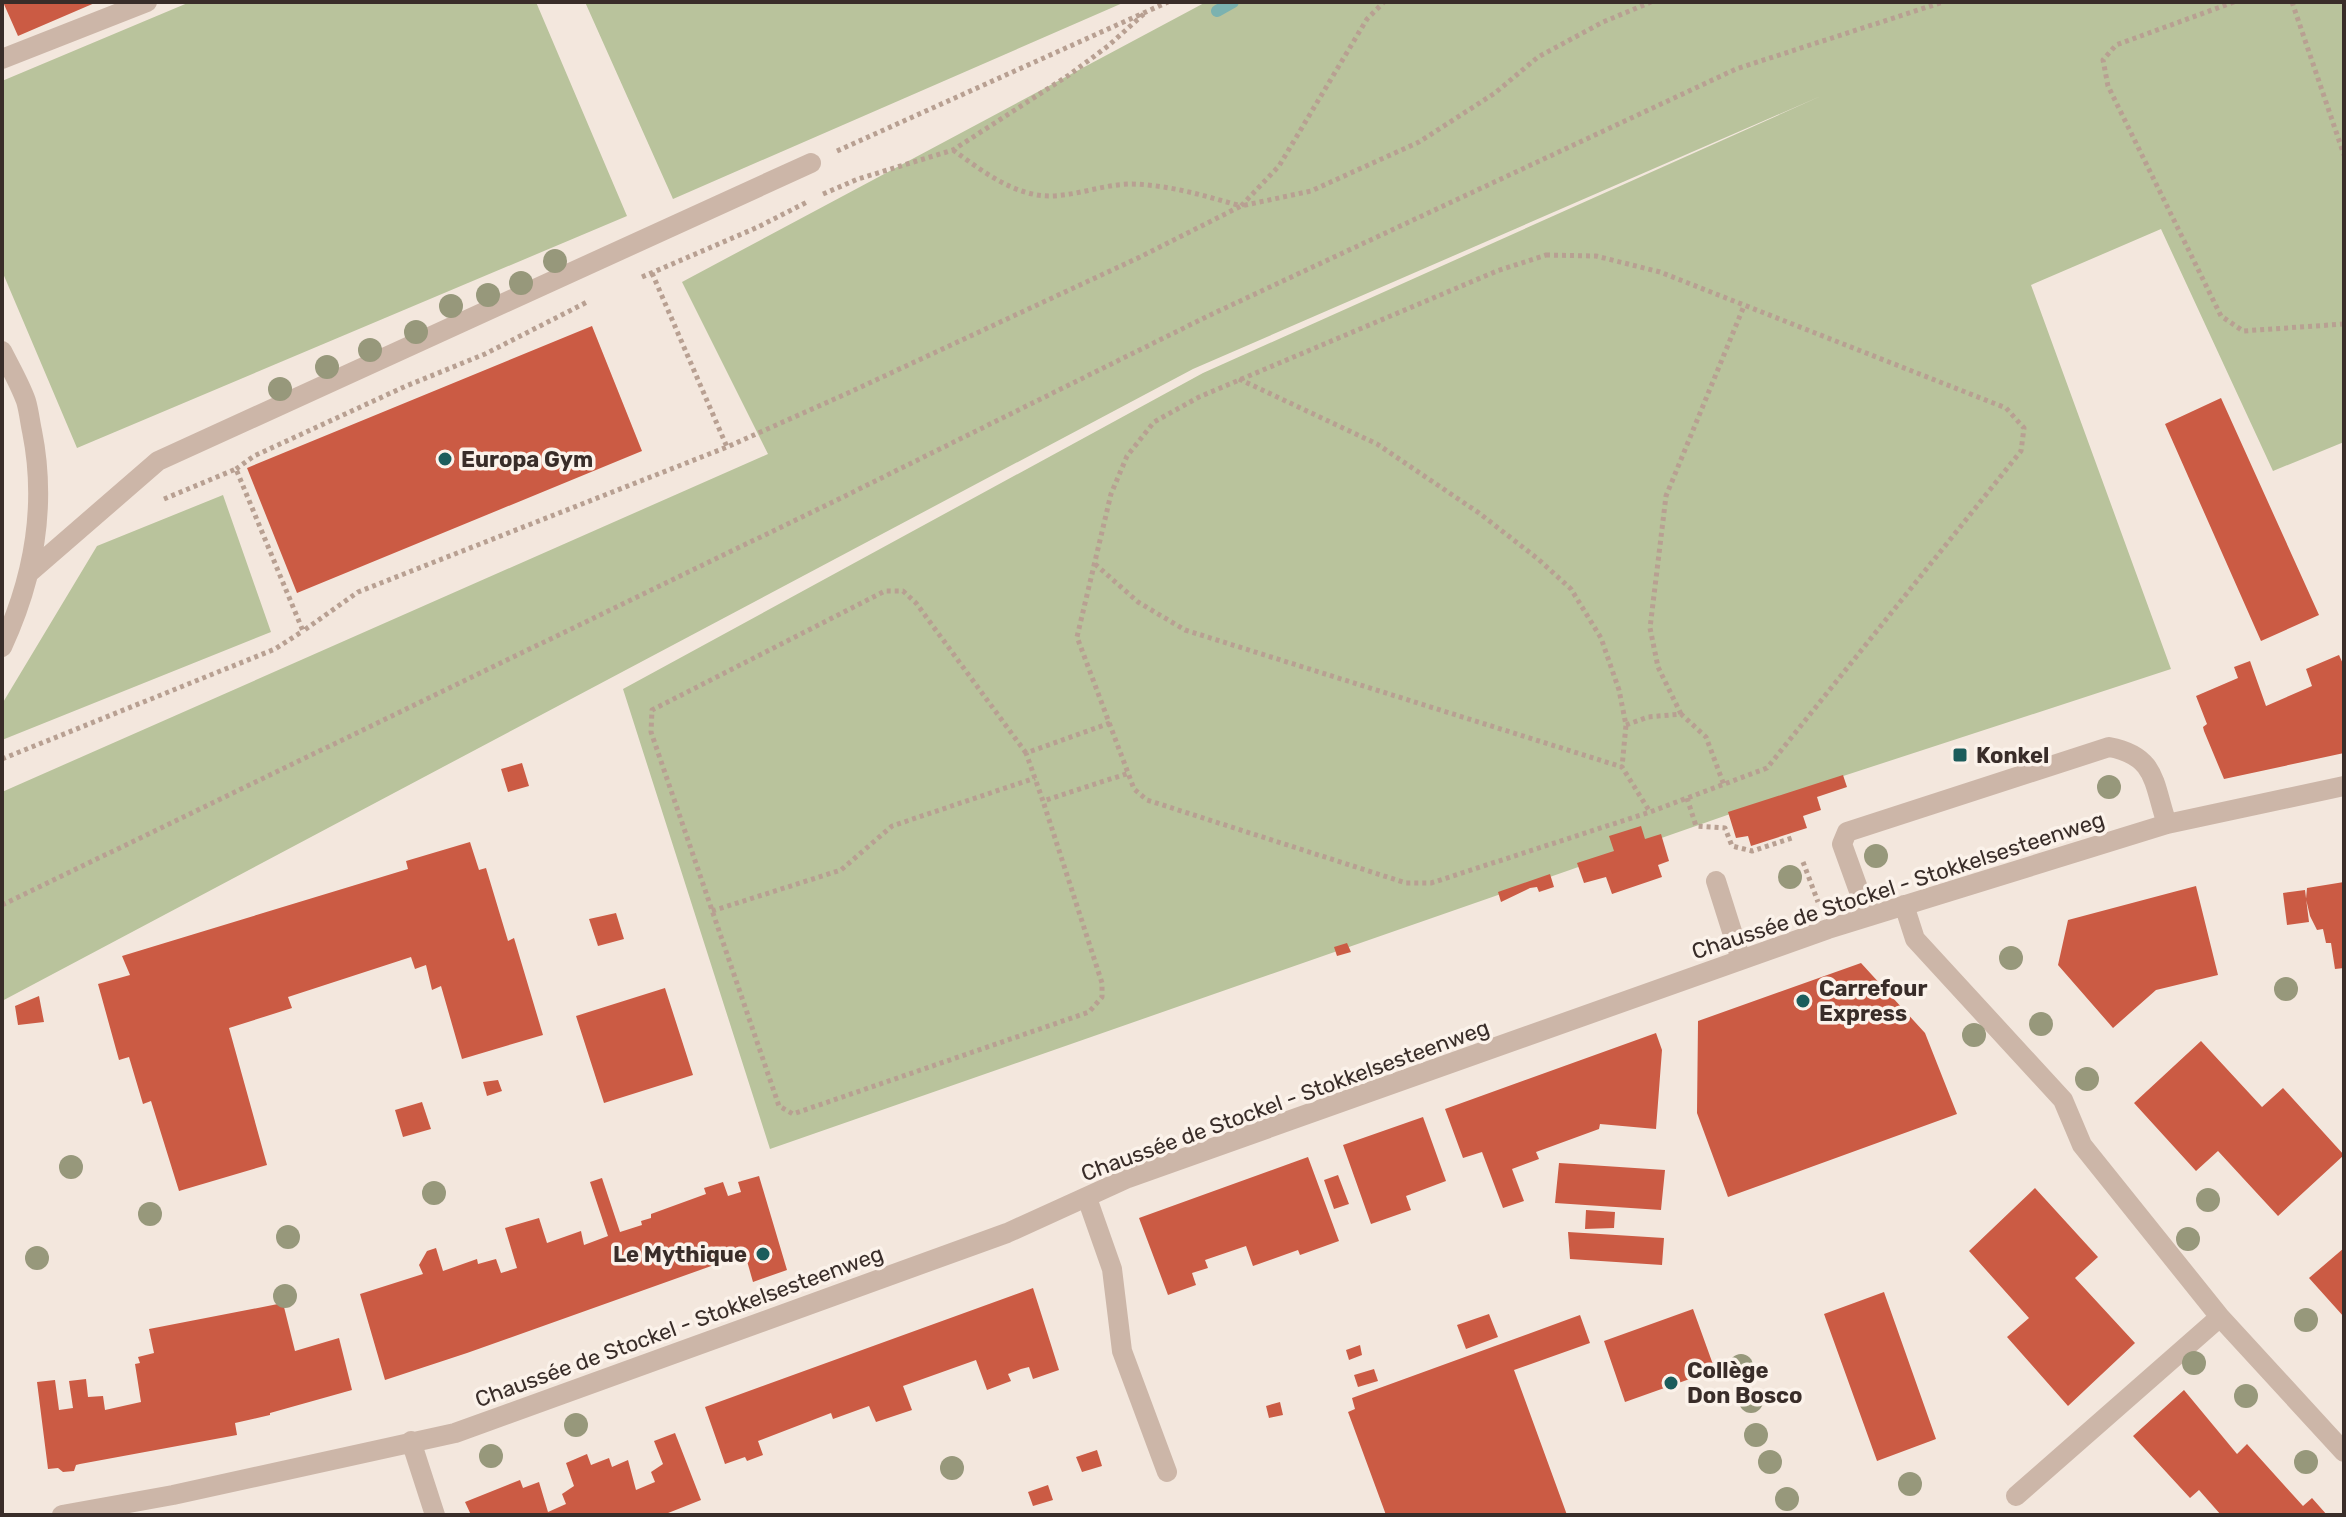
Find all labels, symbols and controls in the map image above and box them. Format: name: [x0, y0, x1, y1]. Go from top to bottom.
place label: Europa Gym: [461, 446, 593, 473]
marker: Europa Gym: [436, 450, 454, 468]
place label: Konkel: [1976, 742, 2049, 769]
marker: Konkel: [1951, 746, 1969, 764]
street label: Chaussée de Stockel - Stokkelsesteenweg: [1688, 806, 2108, 965]
place label: Carrefour Express: [1819, 975, 1927, 1027]
marker: Carrefour Express: [1794, 992, 1812, 1010]
street label: Chaussée de Stockel - Stokkelsesteenweg: [1077, 1014, 1493, 1187]
street label: Chaussée de Stockel - Stokkelsesteenweg: [471, 1240, 887, 1413]
place label: Le Mythique: [613, 1241, 747, 1268]
marker: Le Mythique: [754, 1245, 772, 1263]
place label: Collège Don Bosco: [1687, 1357, 1803, 1409]
marker: Collège Don Bosco: [1662, 1374, 1680, 1392]

